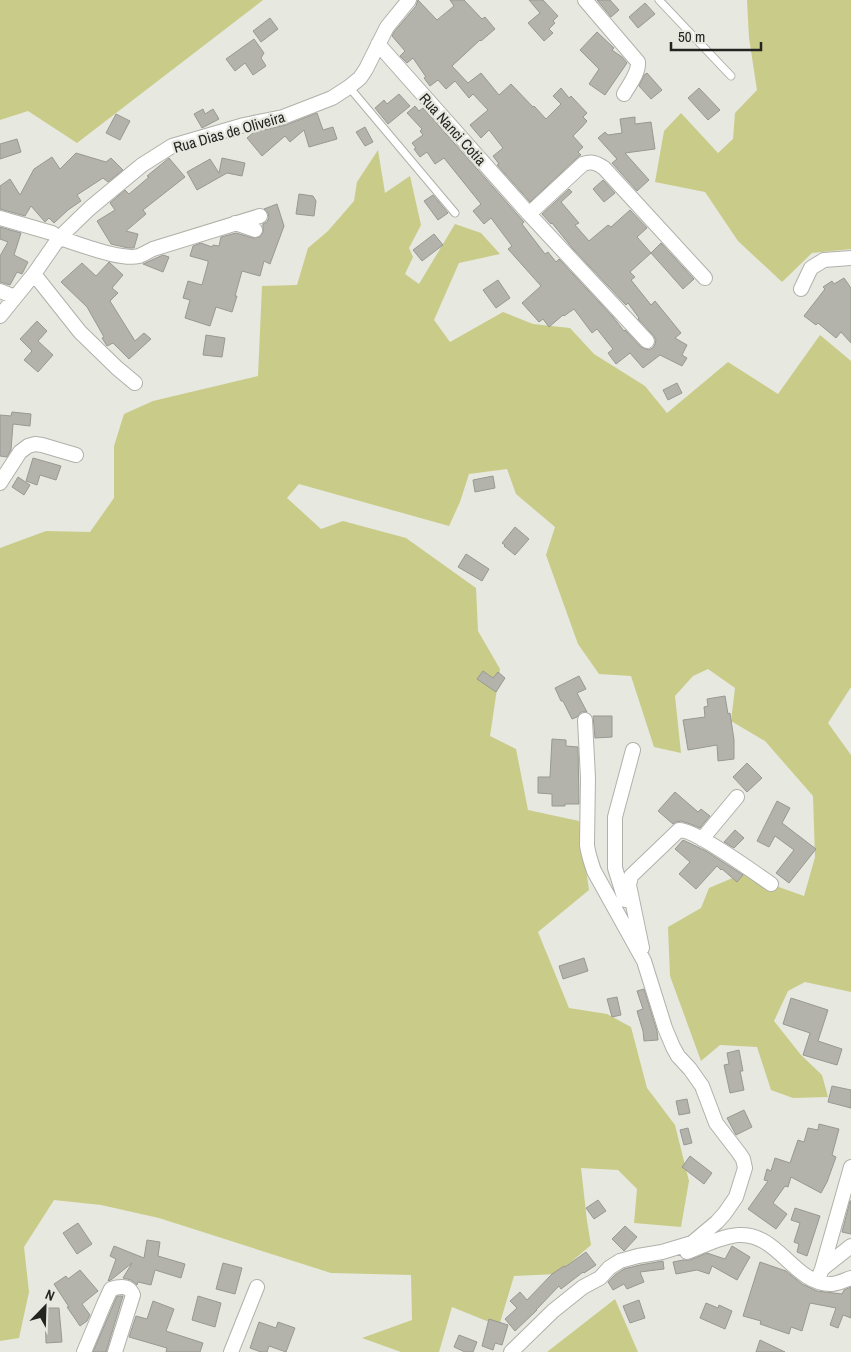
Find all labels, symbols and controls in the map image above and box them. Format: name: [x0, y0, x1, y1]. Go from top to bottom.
scale bar: [671, 20, 761, 52]
text: 50 m: [678, 26, 705, 47]
street label: Rua Nanci Cotia: [415, 88, 491, 170]
street label: Rua Dias de Oliveira: [171, 106, 287, 158]
north arrow: [20, 1282, 70, 1332]
text: N: [43, 1285, 57, 1305]

